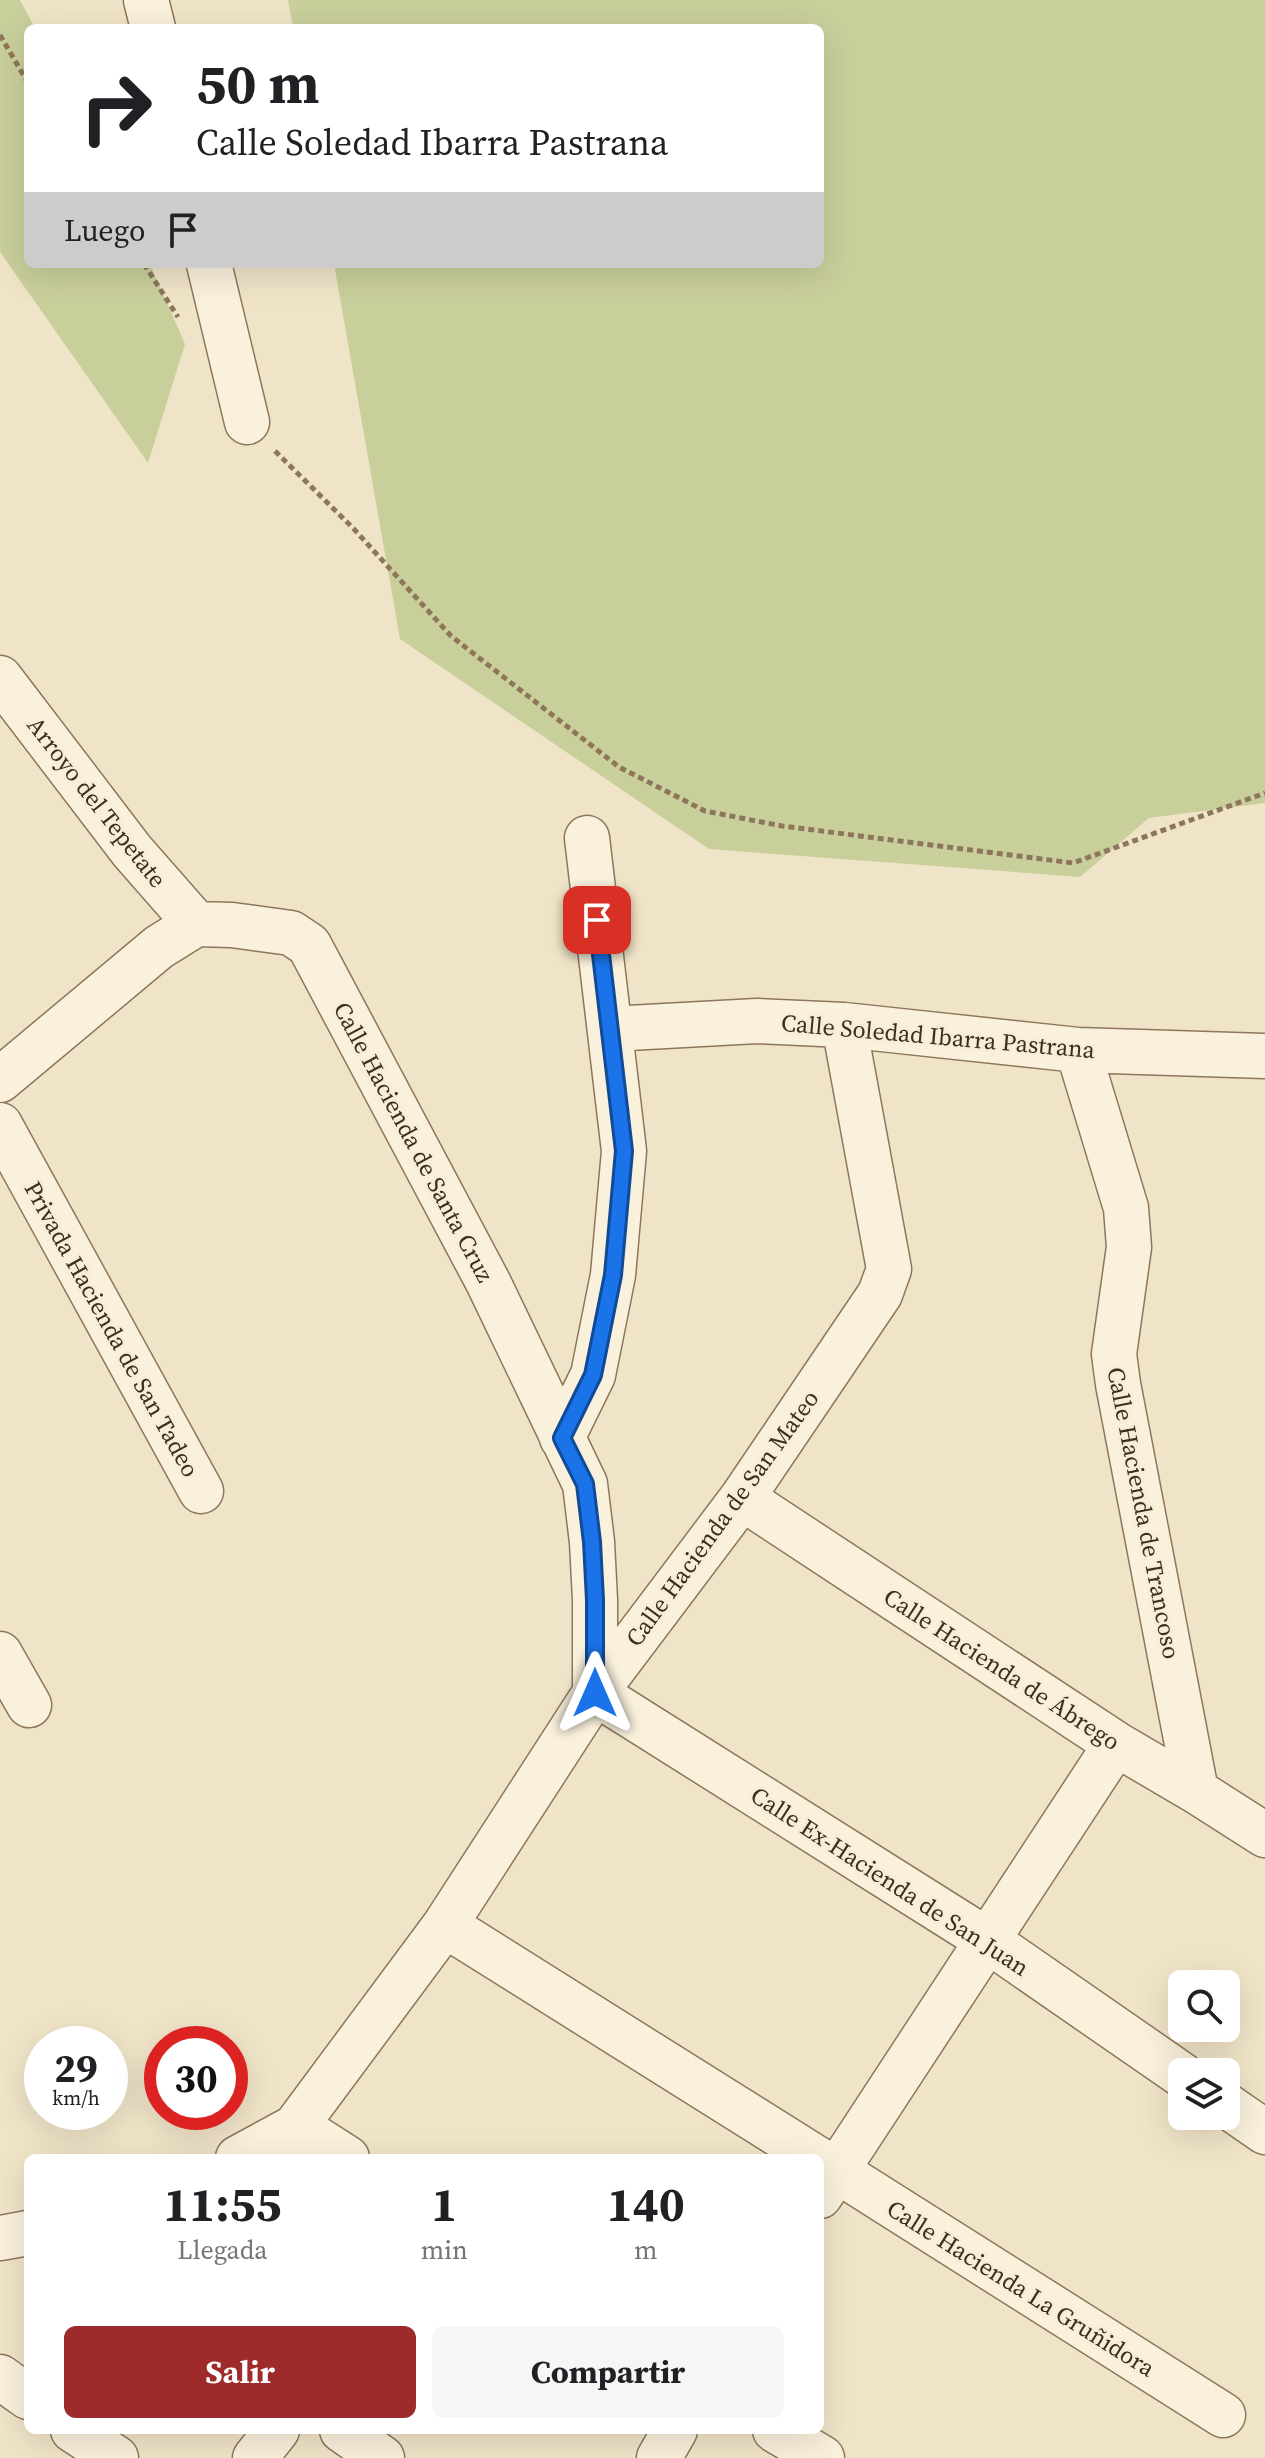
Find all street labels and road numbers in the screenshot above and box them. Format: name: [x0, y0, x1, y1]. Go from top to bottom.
street label: Arroyo del Tepetate: [20, 710, 174, 894]
street label: Calle Hacienda de Santa Cruz: [326, 996, 502, 1288]
street label: Calle Soledad Ibarra Pastrana: [780, 1006, 1097, 1066]
street label: Privada Hacienda de San Tadeo: [17, 1175, 207, 1483]
street label: Calle Hacienda de Trancoso: [1099, 1364, 1189, 1662]
street label: Calle Hacienda de San Mateo: [618, 1383, 826, 1653]
street label: Calle Hacienda de Ábrego: [877, 1580, 1127, 1758]
street label: Calle Ex-Hacienda de San Juan: [744, 1778, 1036, 1984]
street label: Calle Hacienda La Gruñidora: [881, 2192, 1162, 2385]

